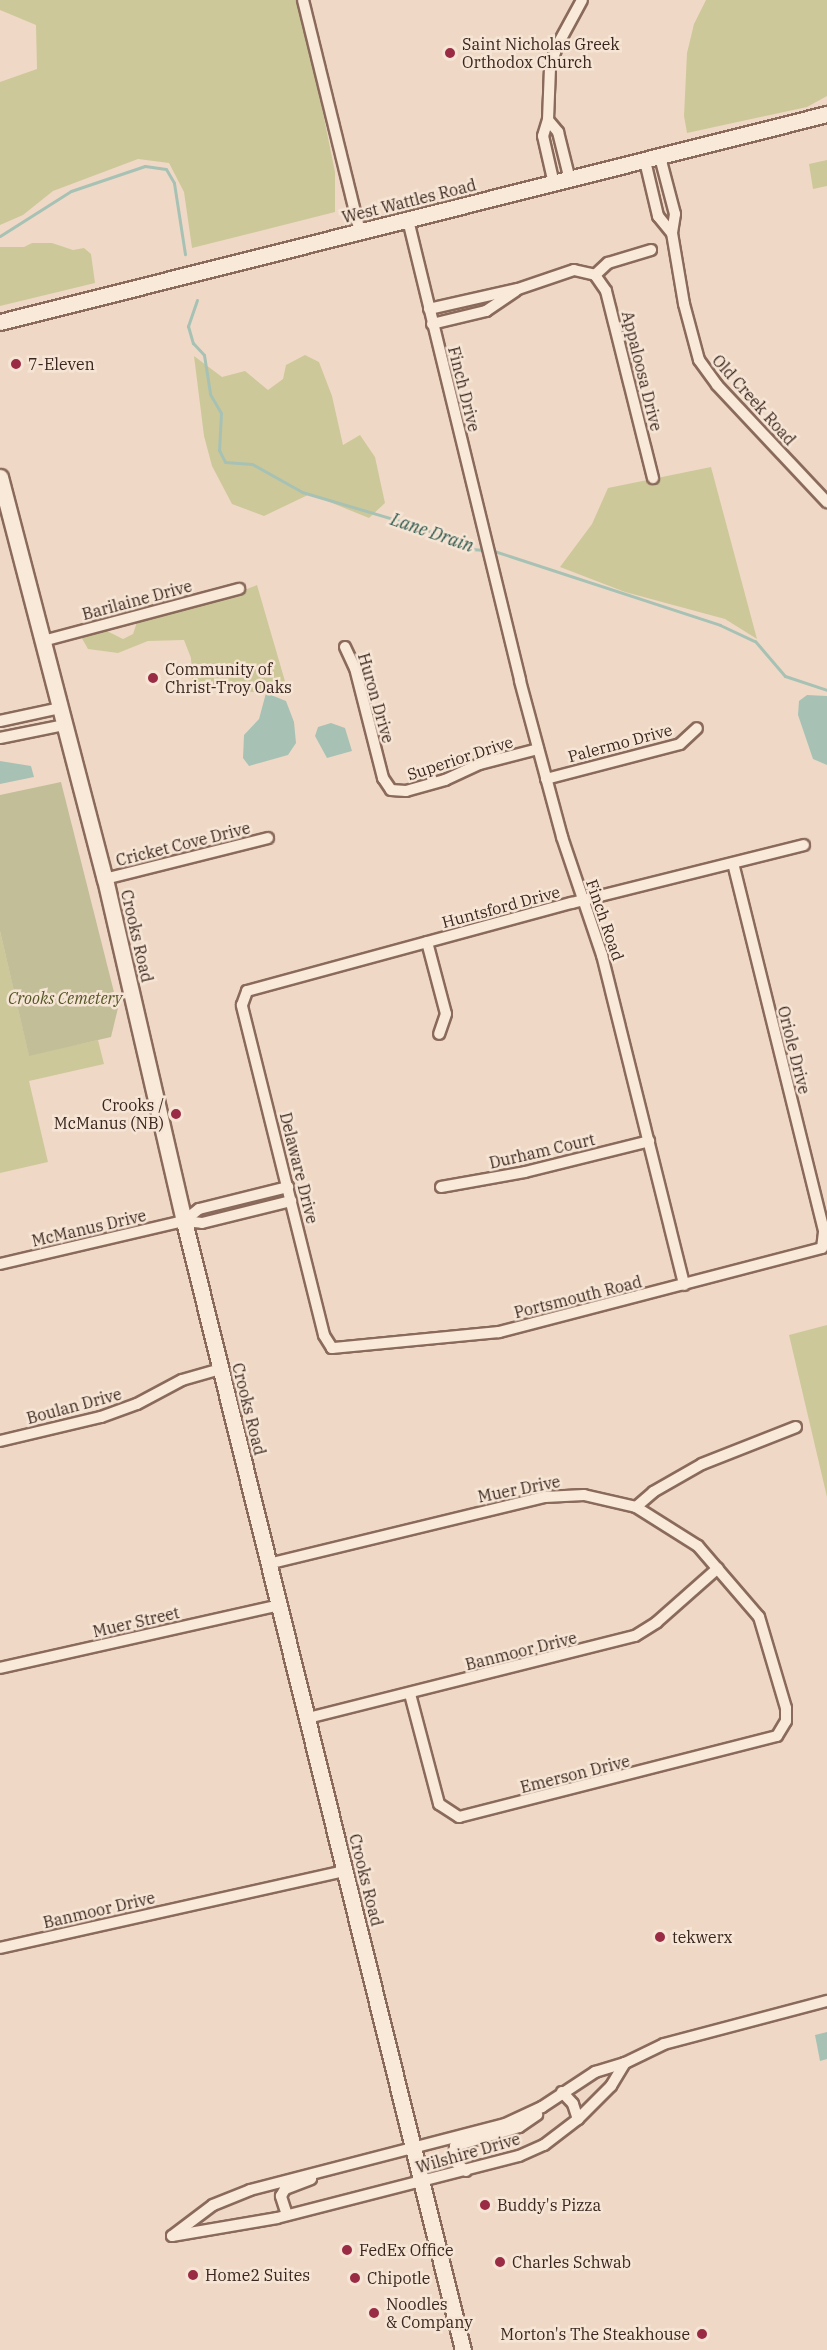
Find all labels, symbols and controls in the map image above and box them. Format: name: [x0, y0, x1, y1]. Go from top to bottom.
place label: Saint Nicholas Greek Orthodox Church: [462, 34, 620, 72]
marker: Saint Nicholas Greek Orthodox Church: [443, 46, 457, 60]
street label: West Wattles Road: [340, 175, 478, 227]
street label: Appaloosa Drive: [618, 309, 666, 433]
street label: Finch Drive: [444, 344, 484, 434]
street label: Old Creek Road: [708, 351, 800, 449]
place label: 7-Eleven: [28, 354, 95, 374]
marker: 7-Eleven: [9, 357, 23, 371]
water label: Lane Drain: [388, 509, 476, 557]
street label: Barilaine Drive: [80, 576, 194, 624]
street label: Huron Drive: [354, 651, 398, 745]
place label: Community of Christ-Troy Oaks: [165, 659, 292, 697]
marker: Community of Christ-Troy Oaks: [146, 671, 160, 685]
street label: Palermo Drive: [566, 720, 674, 766]
street label: Superior Drive: [405, 732, 515, 784]
street label: Cricket Cove Drive: [114, 818, 252, 870]
street label: Finch Road: [582, 877, 628, 963]
street label: Huntsford Drive: [440, 882, 562, 932]
street label: Crooks Road: [117, 888, 157, 984]
park label: Crooks Cemetery: [8, 988, 122, 1008]
street label: Oriole Drive: [774, 1004, 814, 1096]
place label: Crooks / McManus (NB): [54, 1095, 164, 1133]
marker: Crooks / McManus (NB): [169, 1107, 183, 1121]
street label: Delaware Drive: [276, 1110, 322, 1226]
street label: Durham Court: [487, 1129, 597, 1173]
street label: McManus Drive: [30, 1205, 148, 1251]
street label: Portsmouth Road: [512, 1272, 644, 1322]
street label: Crooks Road: [228, 1361, 270, 1457]
street label: Boulan Drive: [24, 1384, 124, 1428]
street label: Muer Drive: [476, 1472, 562, 1506]
street label: Muer Street: [91, 1603, 181, 1641]
street label: Banmoor Drive: [463, 1628, 579, 1674]
street label: Emerson Drive: [518, 1751, 632, 1797]
street label: Crooks Road: [345, 1832, 387, 1928]
street label: Banmoor Drive: [41, 1888, 157, 1932]
place label: tekwerx: [672, 1927, 733, 1947]
marker: tekwerx: [653, 1930, 667, 1944]
street label: Wilshire Drive: [414, 2129, 522, 2177]
place label: Buddy's Pizza: [497, 2195, 601, 2215]
marker: Buddy's Pizza: [478, 2198, 492, 2212]
place label: FedEx Office: [359, 2240, 454, 2260]
marker: FedEx Office: [340, 2243, 354, 2257]
place label: Charles Schwab: [512, 2252, 631, 2272]
marker: Charles Schwab: [493, 2255, 507, 2269]
place label: Home2 Suites: [205, 2265, 310, 2285]
marker: Home2 Suites: [186, 2268, 200, 2282]
place label: Chipotle: [367, 2268, 430, 2288]
marker: Chipotle: [348, 2271, 362, 2285]
place label: Noodles & Company: [386, 2294, 473, 2332]
marker: Noodles & Company: [367, 2306, 381, 2320]
place label: Morton's The Steakhouse: [500, 2324, 690, 2344]
marker: Morton's The Steakhouse: [695, 2327, 709, 2341]

